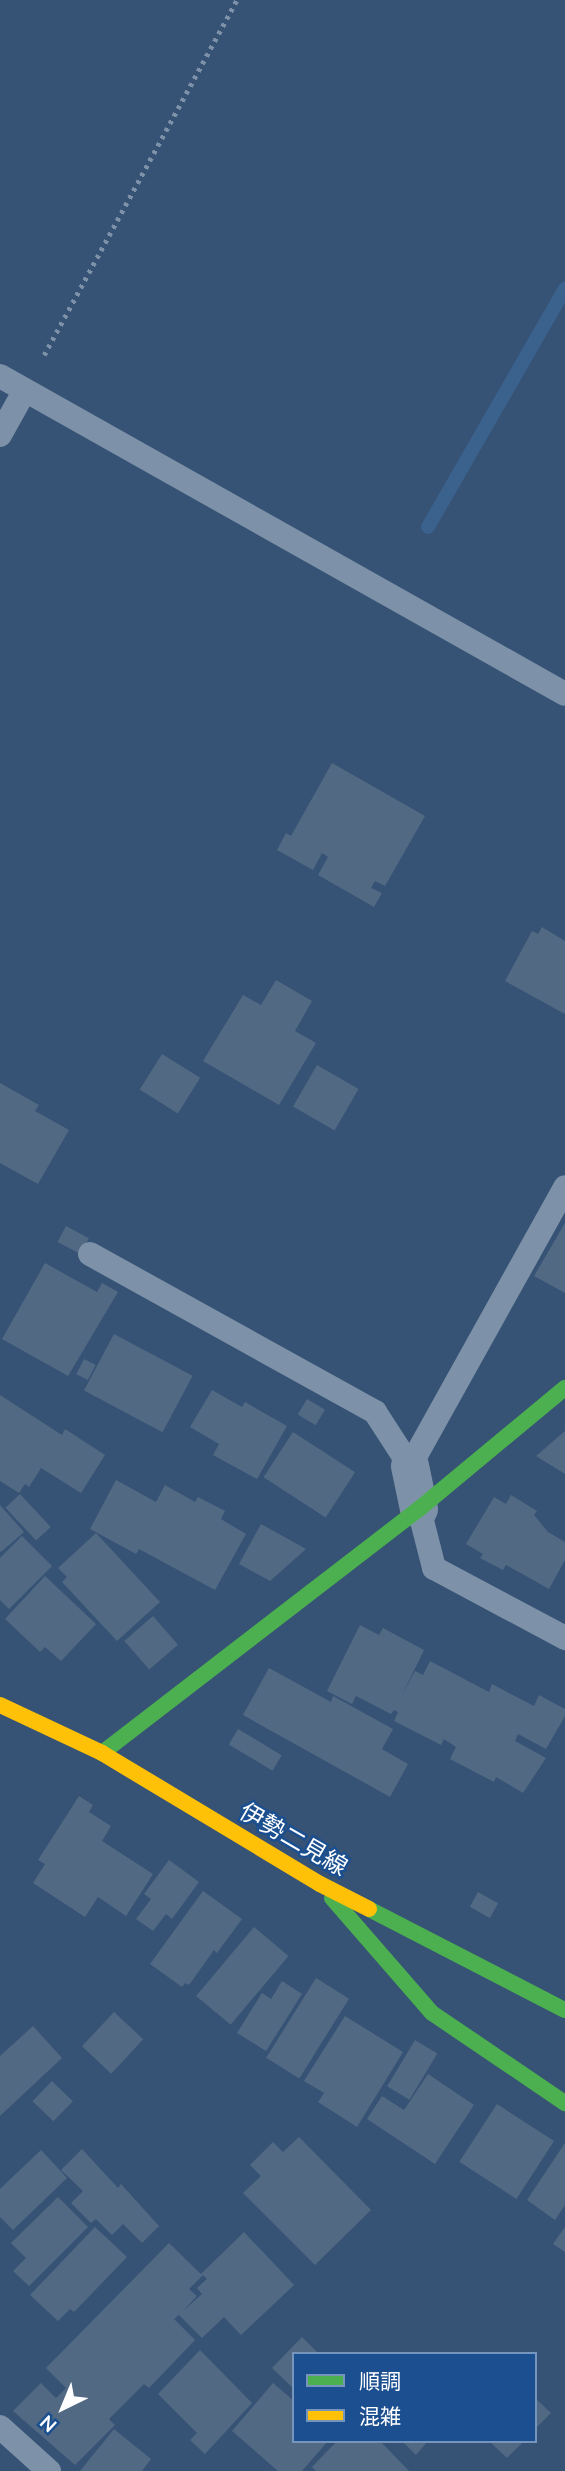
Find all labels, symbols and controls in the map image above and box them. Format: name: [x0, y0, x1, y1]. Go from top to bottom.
street label: 伊勢二見線: [234, 1798, 352, 1882]
legend: [292, 2352, 537, 2443]
text: 順調: [359, 2368, 401, 2396]
north arrow: [28, 2373, 98, 2443]
text: 混雑: [359, 2403, 401, 2431]
text: N: [35, 2409, 63, 2438]

